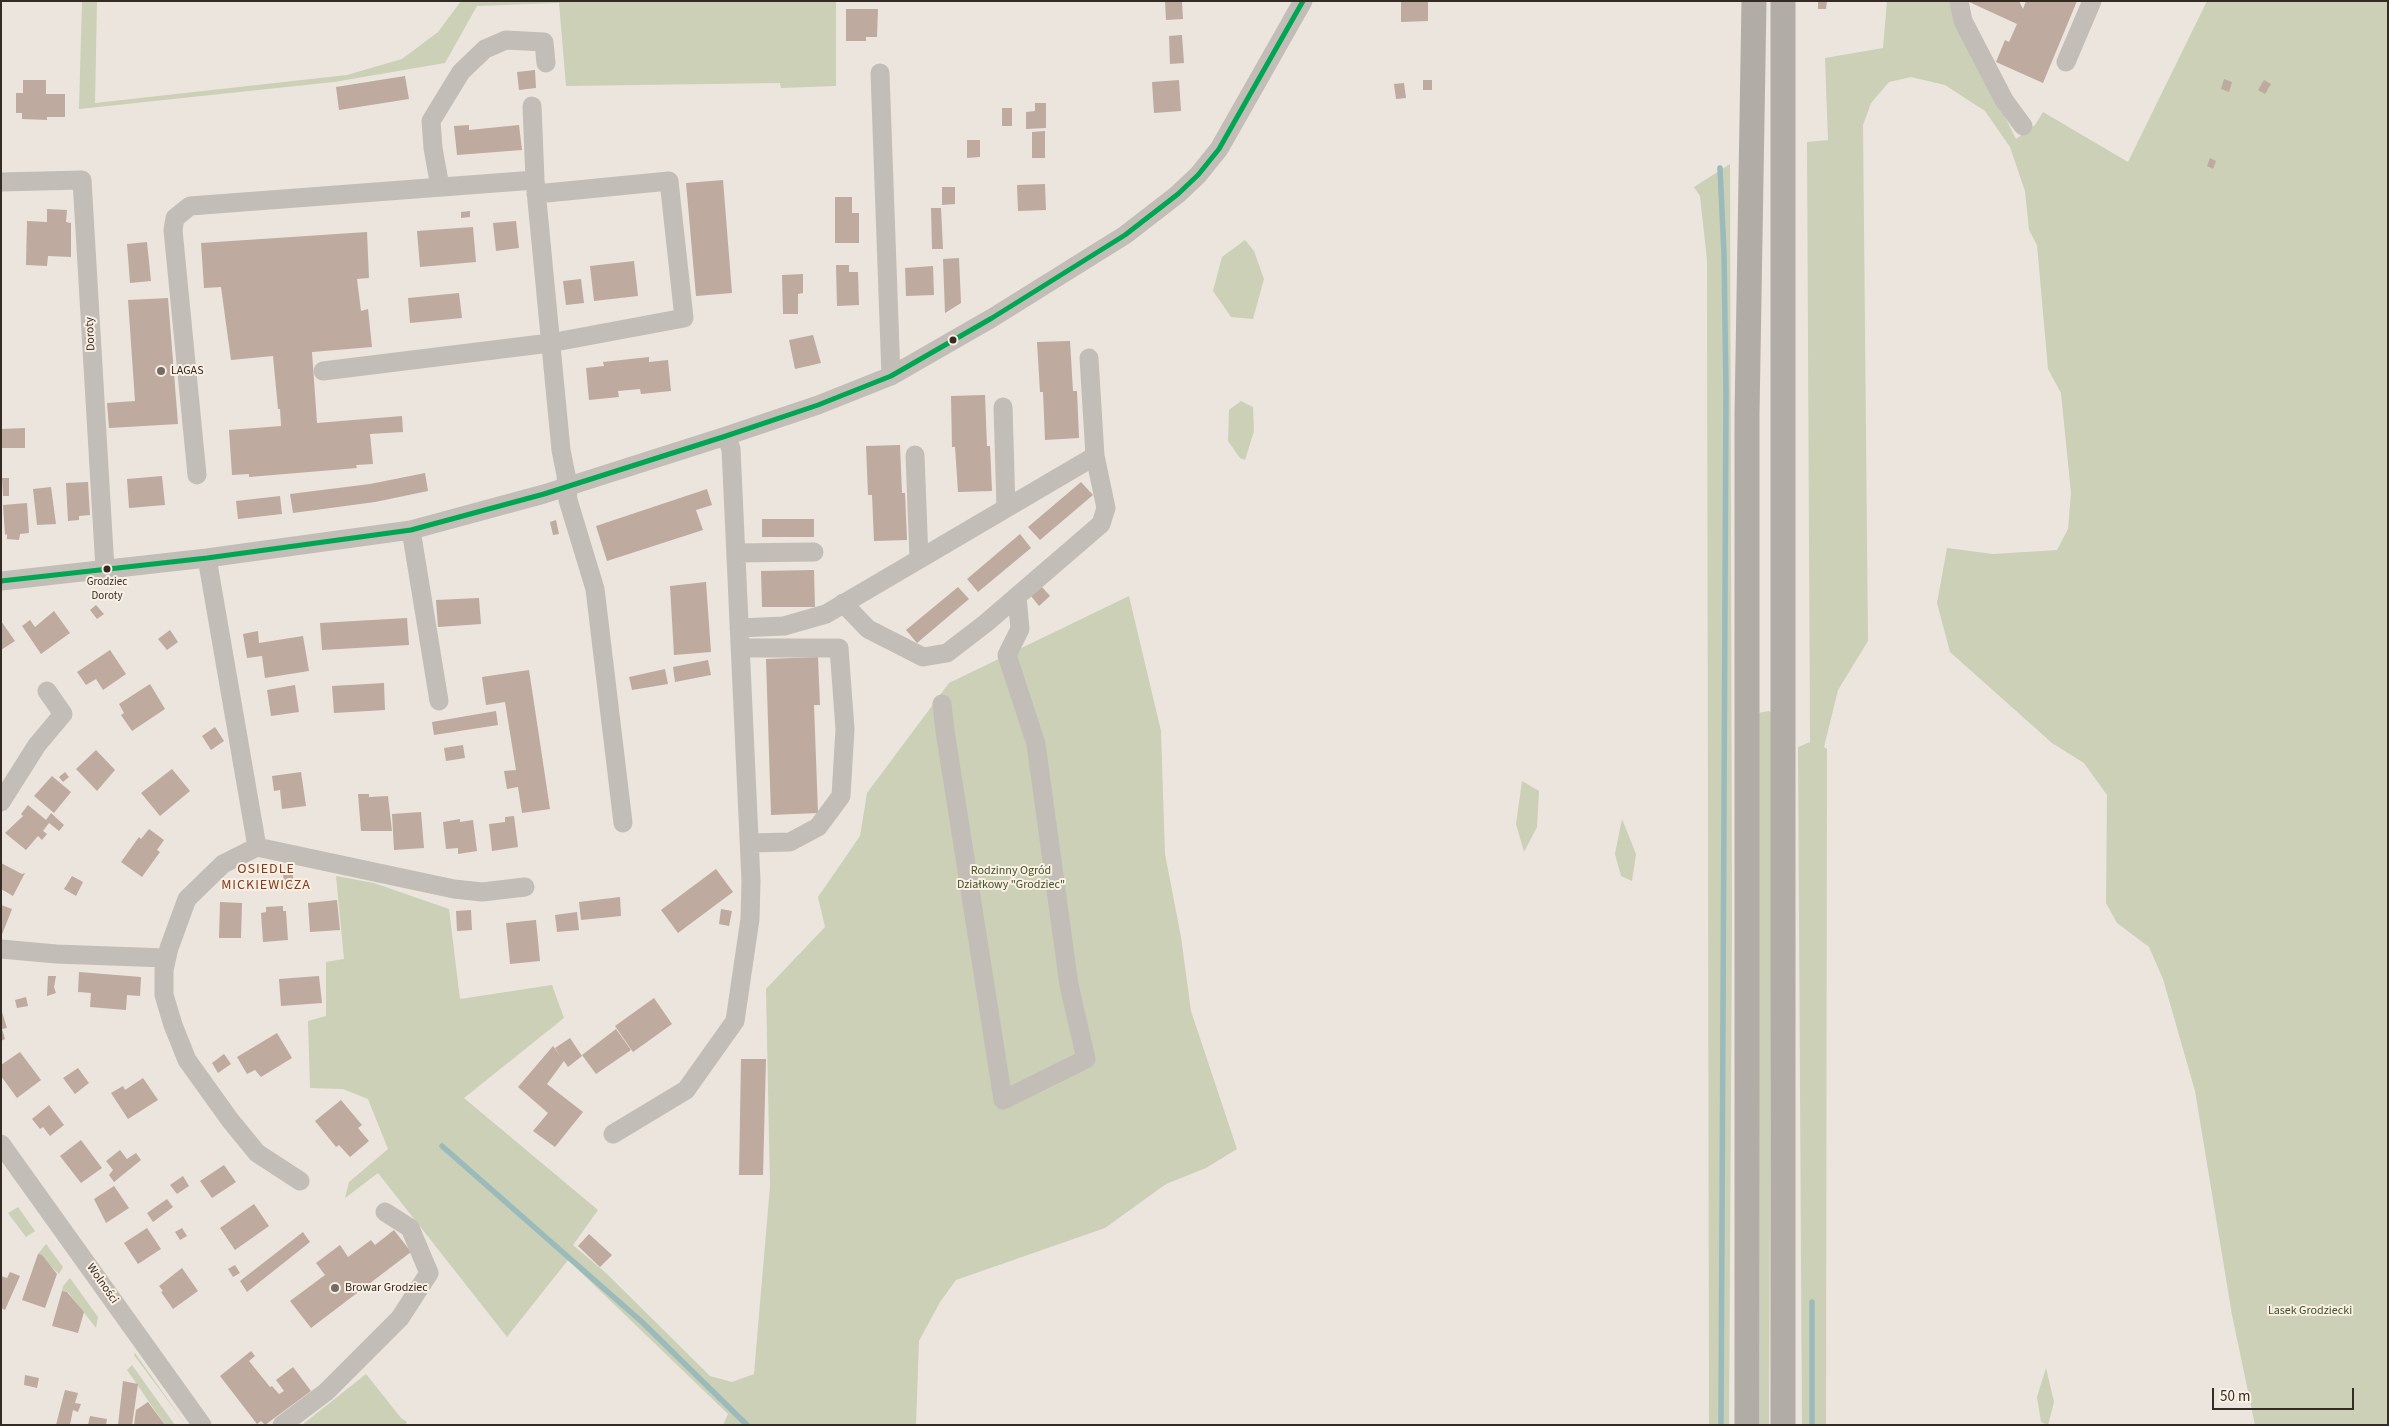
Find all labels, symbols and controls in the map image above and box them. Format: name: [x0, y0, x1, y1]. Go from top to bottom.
street label: Doroty: [83, 317, 99, 351]
unlabelled marker: [948, 335, 958, 345]
place label: LAGAS: [171, 364, 204, 378]
marker: LAGAS: [155, 365, 167, 377]
marker: Grodziec Doroty: [102, 564, 112, 574]
place label: Grodziec Doroty: [87, 576, 127, 602]
district label: OSIEDLE MICKIEWICZA: [220, 862, 312, 894]
park label: Rodzinny Ogród Działkowy "Grodziec": [957, 864, 1065, 892]
street label: Wolności: [83, 1261, 121, 1307]
place label: Browar Grodziec: [345, 1281, 428, 1295]
marker: Browar Grodziec: [329, 1282, 341, 1294]
park label: Lasek Grodziecki: [2268, 1304, 2352, 1318]
scale bar: [2214, 1378, 2356, 1410]
text: 50 m: [2220, 1386, 2250, 1407]

